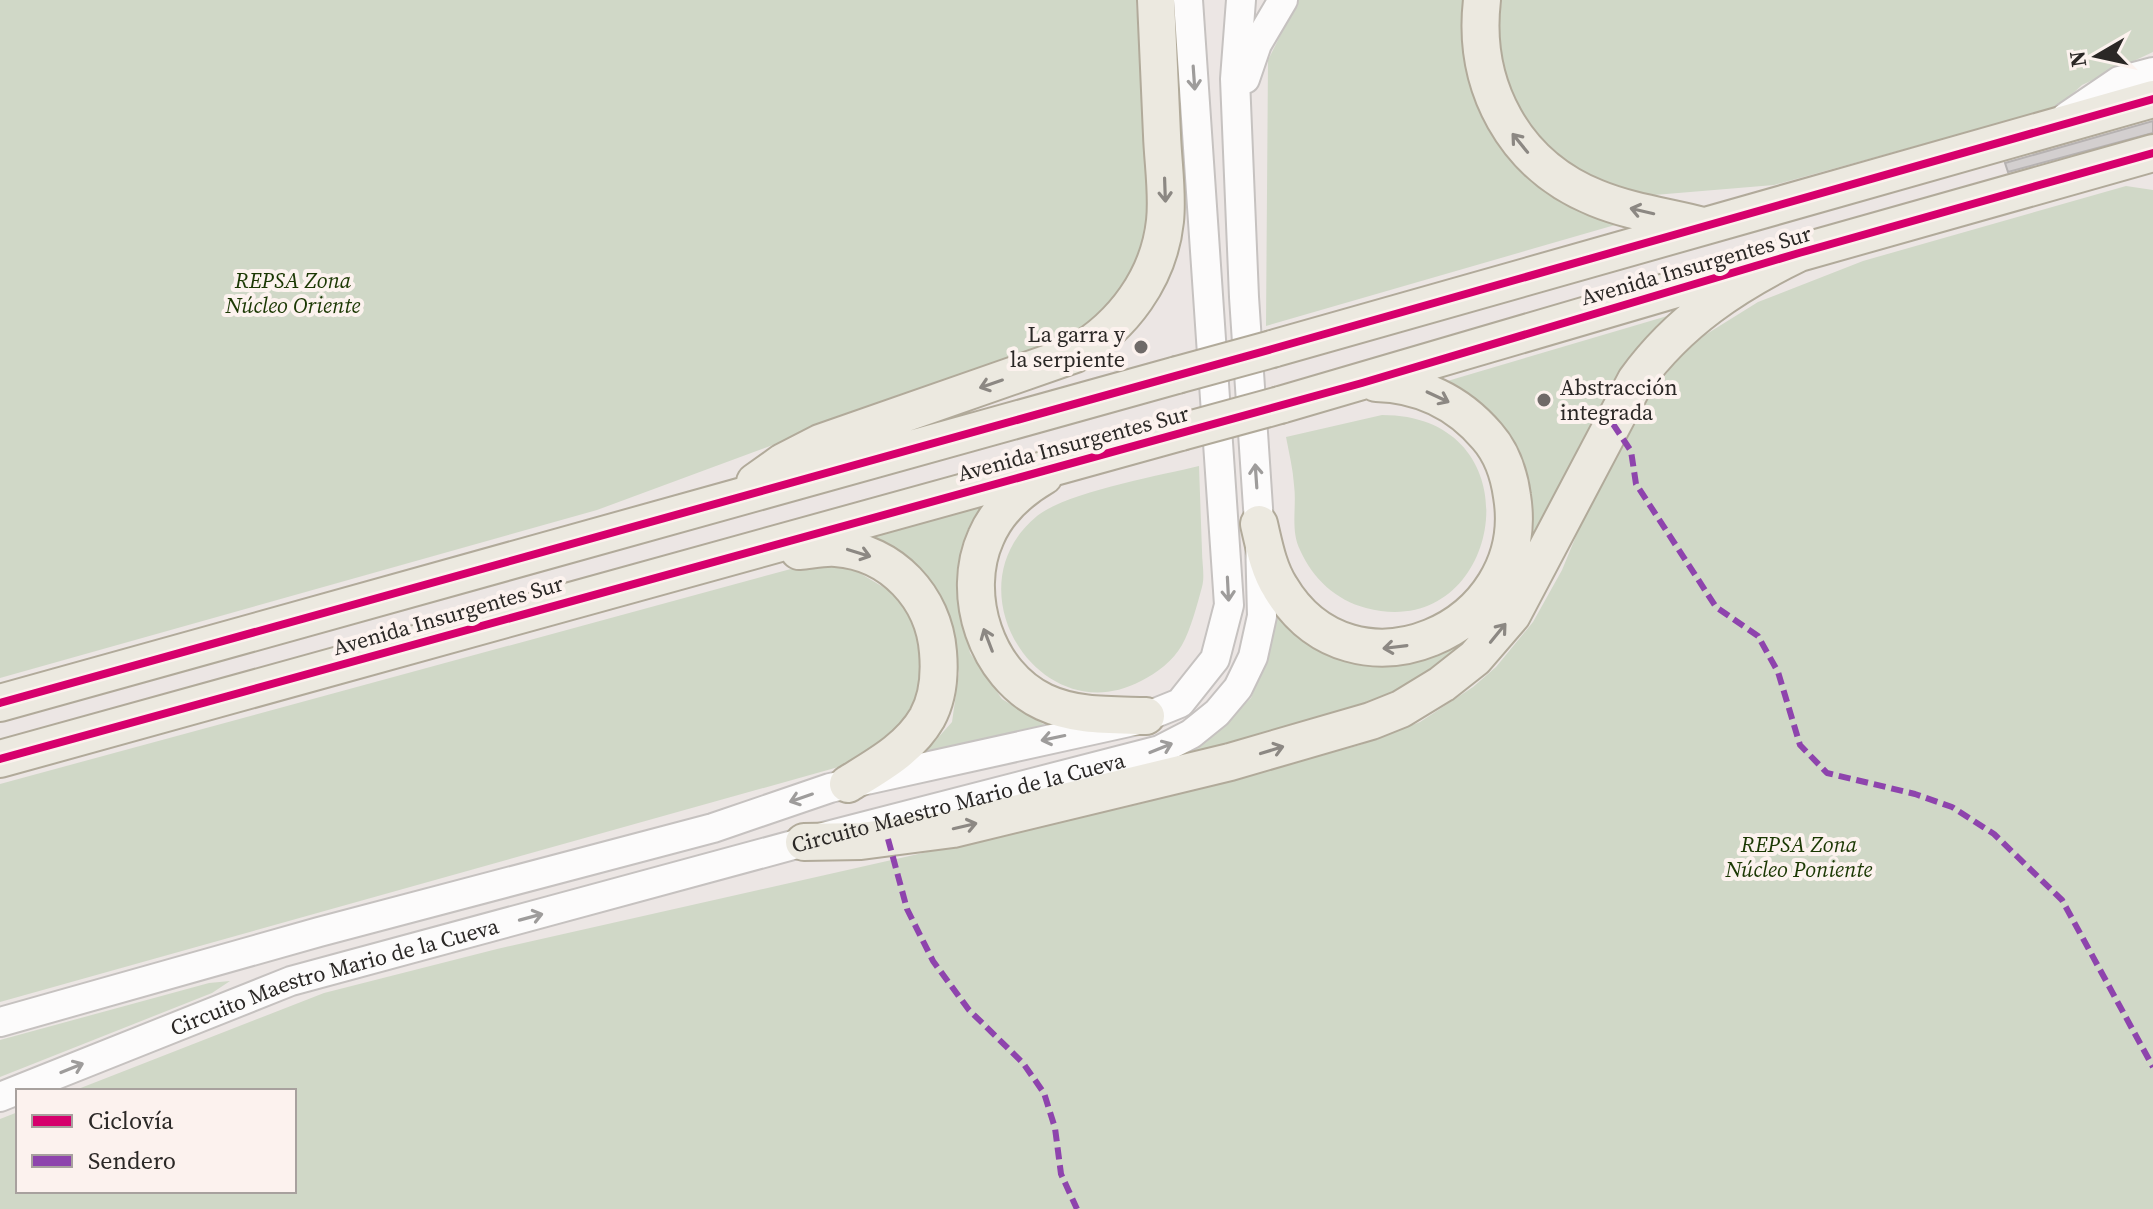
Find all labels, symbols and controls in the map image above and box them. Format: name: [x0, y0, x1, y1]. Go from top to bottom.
north arrow: [2057, 16, 2137, 96]
text: N: [2061, 49, 2093, 69]
one-way arrow: [1187, 64, 1202, 91]
one-way arrow: [1511, 133, 1529, 154]
one-way arrow: [1157, 176, 1172, 203]
one-way arrow: [1629, 203, 1655, 218]
street label: Avenida Insurgentes Sur: [1577, 218, 1815, 312]
park label: REPSA Zona Núcleo Oriente: [225, 265, 360, 320]
place label: La garra y la serpiente: [1010, 319, 1126, 374]
marker: La garra y la serpiente: [1132, 338, 1150, 356]
place label: Abstracción integrada: [1560, 372, 1678, 427]
one-way arrow: [978, 378, 1003, 393]
one-way arrow: [1425, 391, 1450, 406]
marker: Abstracción integrada: [1535, 391, 1553, 409]
street label: Avenida Insurgentes Sur: [954, 397, 1193, 488]
one-way arrow: [1248, 463, 1263, 490]
one-way arrow: [845, 546, 871, 561]
street label: Avenida Insurgentes Sur: [329, 568, 567, 662]
one-way arrow: [1221, 575, 1236, 602]
one-way arrow: [1489, 623, 1507, 644]
one-way arrow: [980, 628, 994, 653]
one-way arrow: [1382, 639, 1409, 654]
one-way arrow: [1041, 731, 1067, 746]
one-way arrow: [1148, 740, 1173, 754]
one-way arrow: [1258, 742, 1284, 757]
street label: Circuito Maestro Mario de la Cueva: [788, 744, 1129, 860]
one-way arrow: [788, 791, 813, 806]
one-way arrow: [952, 818, 977, 833]
park label: REPSA Zona Núcleo Poniente: [1724, 829, 1873, 884]
one-way arrow: [518, 908, 544, 923]
street label: Circuito Maestro Mario de la Cueva: [166, 910, 503, 1043]
one-way arrow: [59, 1060, 84, 1074]
legend: [16, 1089, 296, 1193]
text: Ciclovía: [88, 1104, 174, 1137]
text: Sendero: [88, 1144, 176, 1177]

